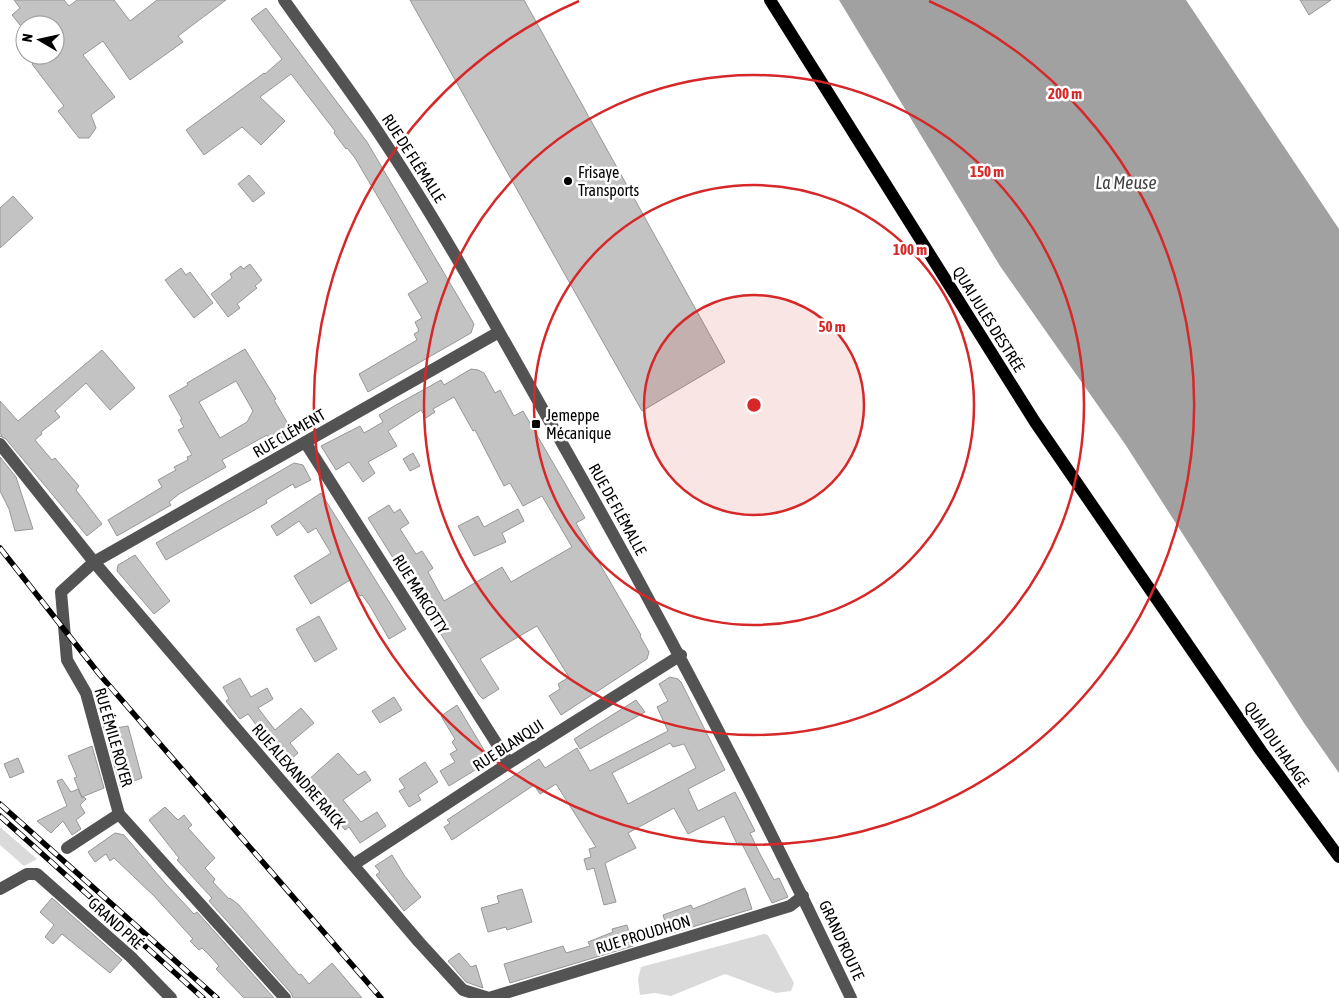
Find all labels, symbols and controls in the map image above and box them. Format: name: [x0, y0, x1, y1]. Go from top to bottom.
north arrow: [15, 15, 65, 65]
text: N: [19, 33, 36, 43]
text: 200 m: [1048, 85, 1082, 102]
street label: RUE DE FLÉMALLE: [379, 110, 449, 206]
place label: Frisaye Transports: [578, 163, 640, 200]
text: 150 m: [970, 163, 1004, 180]
water label: La Meuse: [1095, 172, 1157, 193]
marker: Frisaye Transports: [562, 175, 574, 187]
text: 100 m: [893, 241, 927, 258]
street label: QUAI JULES DESTRÉE: [949, 263, 1029, 375]
text: 50 m: [819, 318, 846, 335]
centre of rings: [745, 396, 763, 414]
street label: RUE CLÉMENT: [250, 405, 328, 461]
place label: Jemeppe Mécanique: [546, 406, 611, 443]
marker: Jemeppe Mécanique: [530, 418, 542, 430]
street label: RUE DE FLÉMALLE: [585, 460, 651, 558]
street label: RUE MARCOTTY: [390, 551, 453, 638]
street label: RUE ÉMILE ROYER: [91, 686, 137, 788]
street label: QUAI DU HALAGE: [1241, 698, 1313, 790]
street label: RUE BLANQUI: [469, 716, 547, 774]
street label: RUE ALEXANDRE RAICK: [249, 720, 349, 832]
street label: GRAND PRÉ: [85, 894, 147, 952]
street label: GRAND'ROUTE: [816, 897, 868, 983]
street label: RUE PROUDHON: [594, 911, 692, 957]

